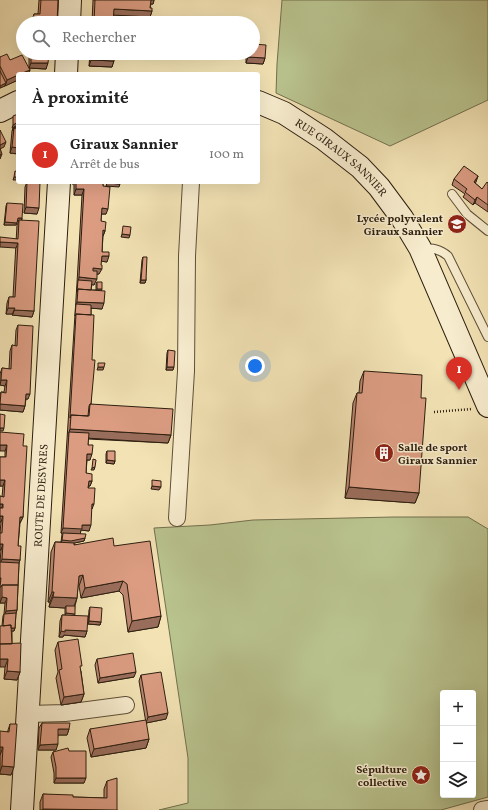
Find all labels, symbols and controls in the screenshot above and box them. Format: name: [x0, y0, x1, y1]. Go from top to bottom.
search box: [16, 16, 260, 60]
icon: search: [30, 27, 52, 49]
text: Rechercher: [62, 28, 136, 49]
text: À proximité: [32, 87, 129, 110]
street label: RUE GIRAUX SANNIER: [292, 116, 390, 201]
text: Giraux Sannier: [70, 135, 178, 156]
text: 1: [42, 146, 48, 164]
text: 100 m: [209, 146, 244, 164]
text: Arrêt de bus: [70, 156, 139, 174]
place label: Lycée polyvalent Giraux Sannier: [357, 212, 444, 240]
school or university icon: Lycée polyvalent Giraux Sannier: [446, 213, 468, 235]
your location: [245, 356, 265, 376]
pin: 1: [446, 357, 472, 390]
place label: Salle de sport Giraux Sannier: [398, 441, 478, 469]
building icon: Salle de sport Giraux Sannier: [373, 442, 395, 464]
street label: ROUTE DE DESVRES: [32, 444, 53, 548]
map controls: [440, 690, 476, 798]
button: +: [440, 690, 476, 726]
button: −: [440, 726, 476, 762]
button: layers: [440, 762, 476, 798]
place label: Sépulture collective: [356, 763, 407, 791]
place icon: Sépulture collective: [410, 764, 432, 786]

